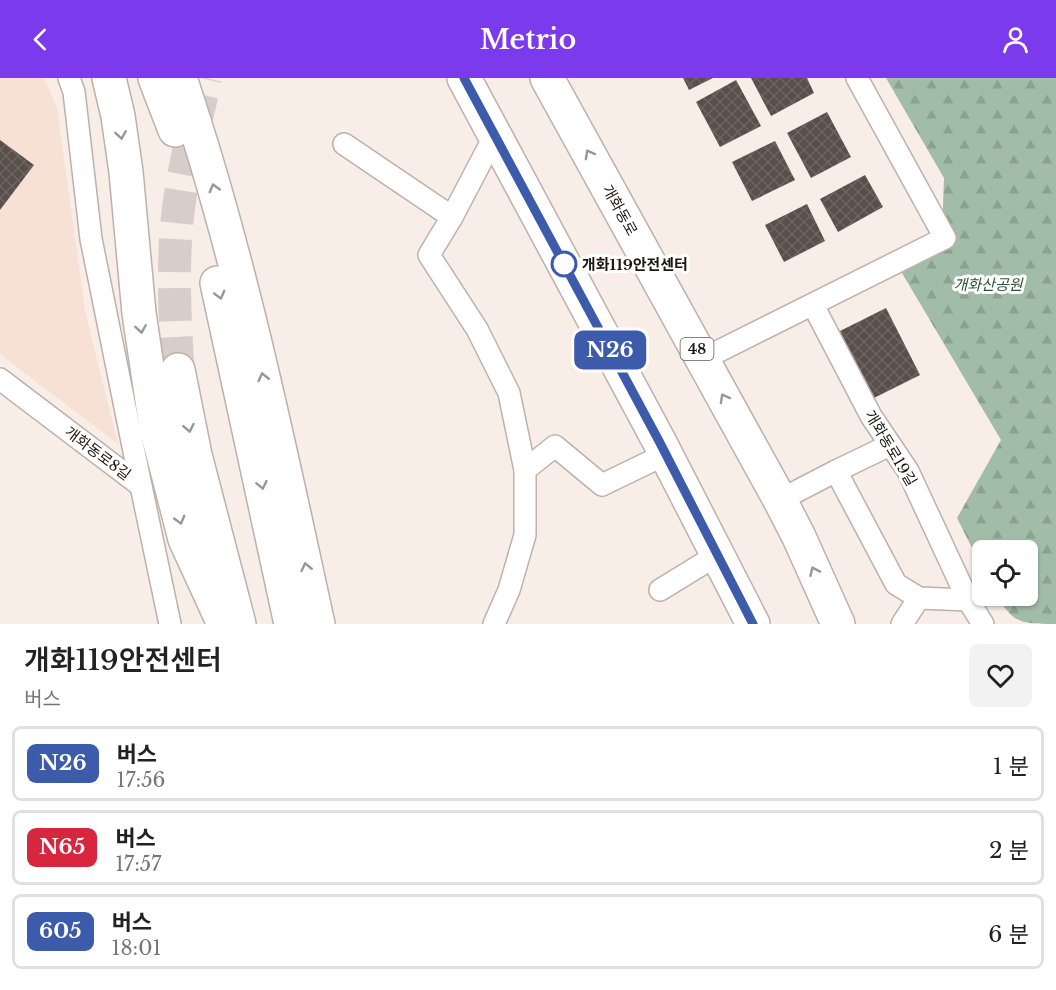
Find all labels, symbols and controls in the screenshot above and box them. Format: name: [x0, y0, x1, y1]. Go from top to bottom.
icon: back: [24, 23, 57, 56]
text: Metrio: [480, 23, 576, 56]
icon: person: [999, 23, 1032, 56]
one-way arrow: [114, 131, 126, 140]
one-way arrow: [585, 149, 596, 160]
street label: 개화동로: [598, 181, 642, 239]
one-way arrow: [209, 183, 221, 194]
marker: 개화119안전센터: [551, 251, 577, 277]
place label: 개화119안전센터: [582, 255, 688, 274]
park label: 개화산공원: [953, 275, 1024, 294]
one-way arrow: [213, 290, 226, 300]
one-way arrow: [135, 324, 147, 334]
line badge: N26: [576, 330, 644, 370]
text: N26: [586, 337, 634, 363]
road number: 48: [680, 338, 714, 360]
one-way arrow: [258, 372, 271, 382]
one-way arrow: [720, 393, 731, 404]
street label: 개화동로19길: [861, 407, 921, 489]
street label: 개화동로8길: [61, 422, 135, 484]
one-way arrow: [182, 422, 195, 432]
one-way arrow: [255, 480, 268, 490]
one-way arrow: [173, 515, 186, 525]
map controls: [972, 540, 1038, 606]
button: locate: [972, 540, 1038, 606]
one-way arrow: [300, 562, 313, 572]
one-way arrow: [809, 566, 821, 577]
text: 개화119안전센터: [24, 643, 222, 678]
button: heart: [969, 644, 1032, 707]
text: 버스: [24, 687, 61, 711]
text: 버스: [117, 741, 157, 768]
text: N26: [39, 750, 87, 776]
text: 1 분: [993, 753, 1029, 780]
text: 17:56: [117, 768, 165, 792]
text: 버스: [115, 825, 156, 852]
text: N65: [39, 834, 85, 860]
text: 2 분: [989, 837, 1029, 864]
text: 17:57: [115, 852, 161, 876]
text: 버스: [112, 909, 152, 936]
text: 605: [39, 918, 82, 944]
text: 6 분: [988, 921, 1029, 948]
text: 18:01: [112, 936, 161, 960]

